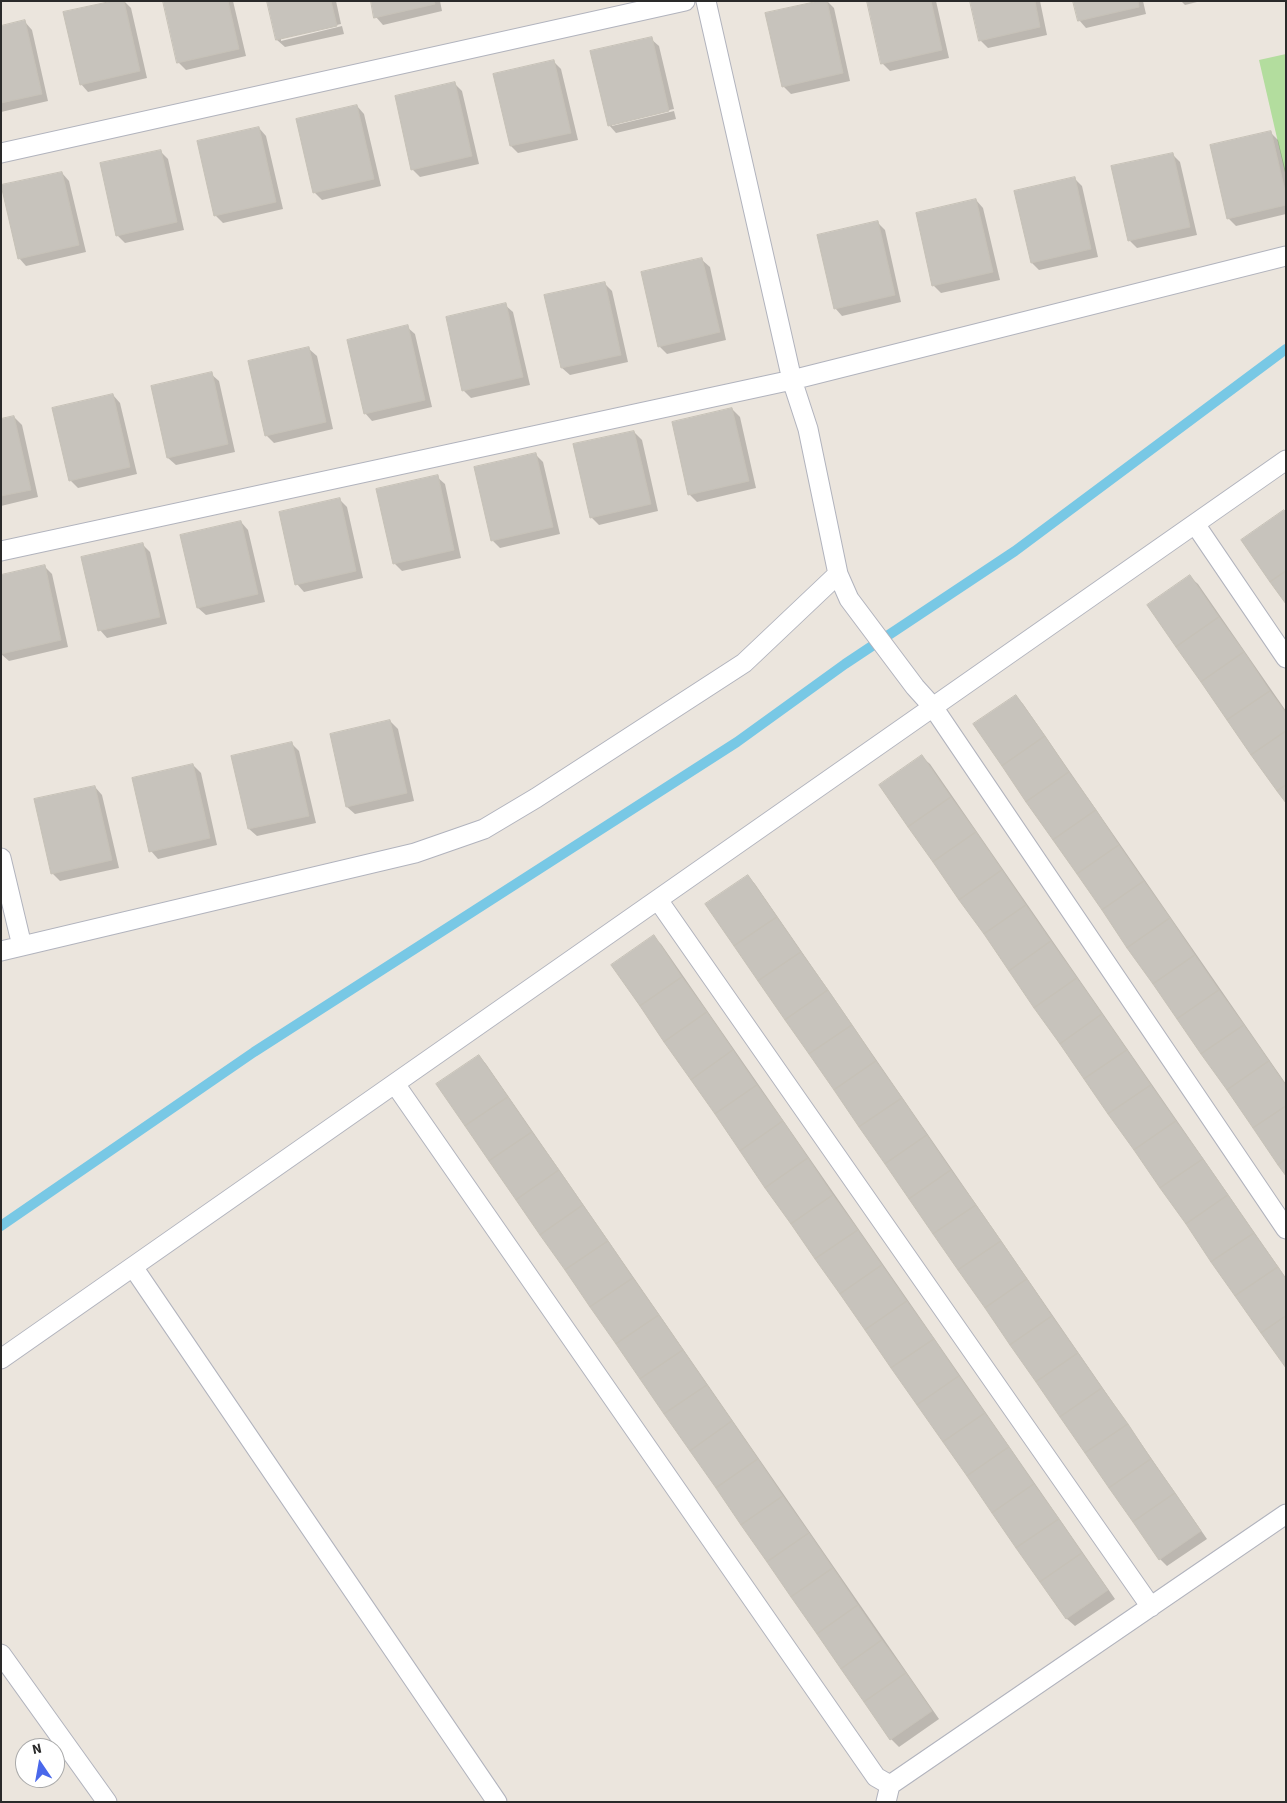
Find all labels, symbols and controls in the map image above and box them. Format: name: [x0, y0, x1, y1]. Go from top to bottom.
north arrow: [15, 1738, 65, 1788]
text: N: [30, 1739, 44, 1760]

